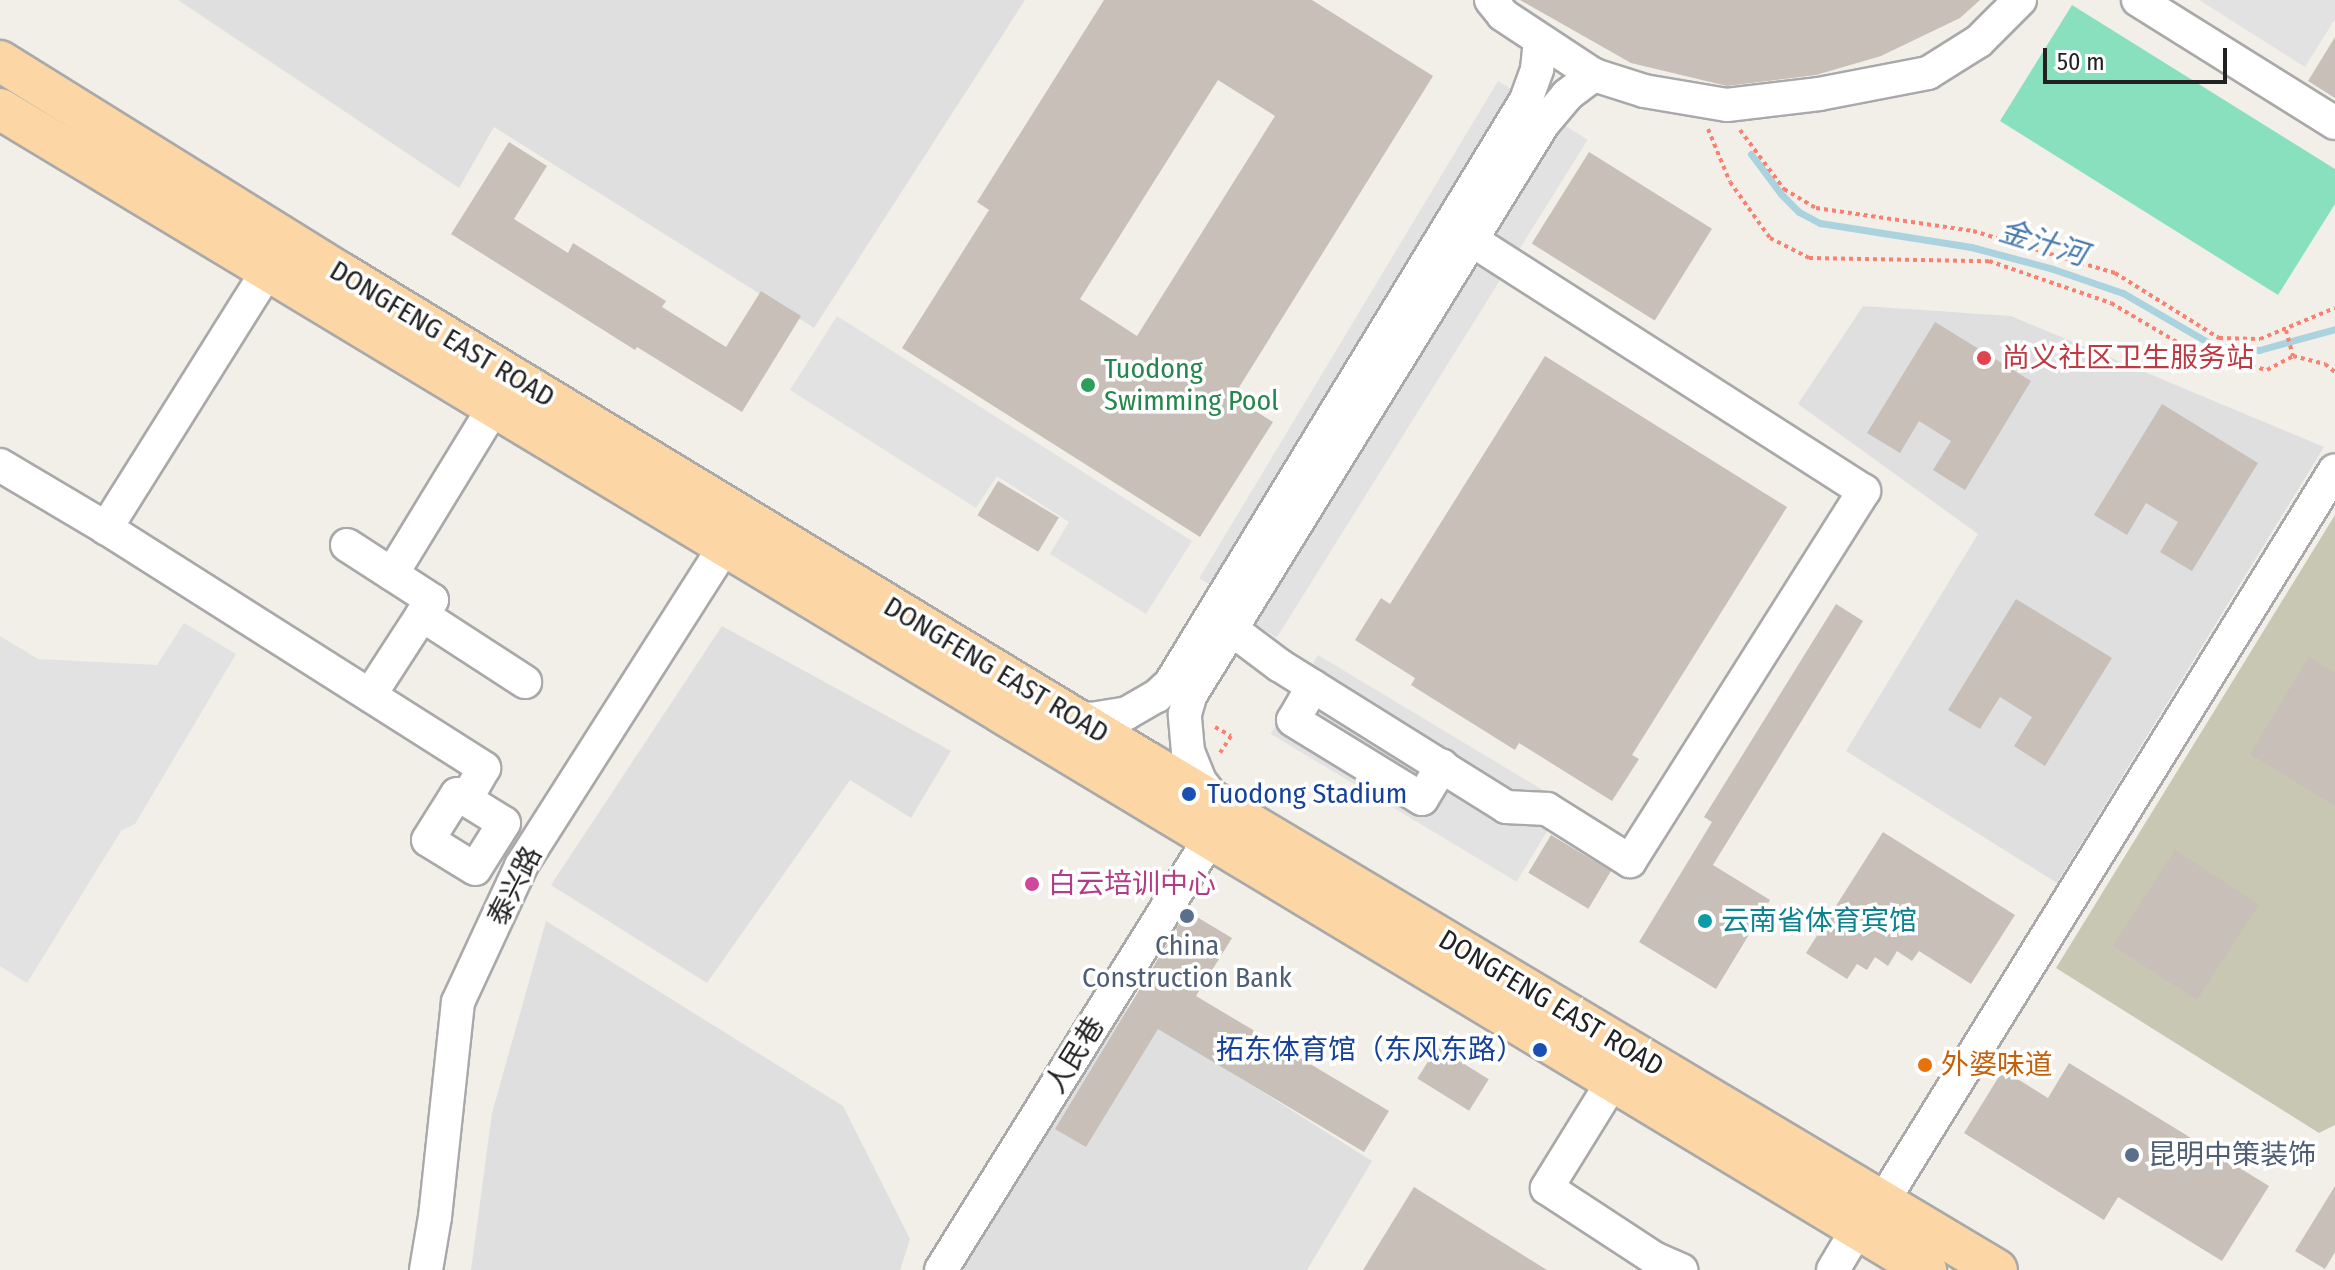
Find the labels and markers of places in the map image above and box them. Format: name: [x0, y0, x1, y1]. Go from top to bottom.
place label: 尚义社区卫生服务站: [2002, 341, 2254, 375]
marker: 尚义社区卫生服务站: [1973, 347, 1995, 369]
place label: Tuodong Swimming Pool: [1104, 352, 1279, 418]
marker: Tuodong Swimming Pool: [1079, 376, 1097, 394]
place label: Tuodong Stadium: [1207, 777, 1407, 811]
marker: Tuodong Stadium: [1178, 783, 1200, 805]
place label: 白云培训中心: [1048, 867, 1216, 901]
marker: 白云培训中心: [1023, 875, 1041, 893]
place label: 云南省体育宾馆: [1721, 904, 1917, 938]
marker: China Construction Bank: [1178, 907, 1196, 925]
marker: 云南省体育宾馆: [1696, 912, 1714, 930]
place label: China Construction Bank: [1082, 929, 1292, 995]
place label: 拓东体育馆（东风东路）: [1216, 1033, 1524, 1067]
marker: 拓东体育馆（东风东路）: [1531, 1041, 1549, 1059]
place label: 外婆味道: [1941, 1048, 2053, 1082]
marker: 外婆味道: [1916, 1056, 1934, 1074]
place label: 昆明中策装饰: [2148, 1138, 2316, 1172]
marker: 昆明中策装饰: [2123, 1146, 2141, 1164]

